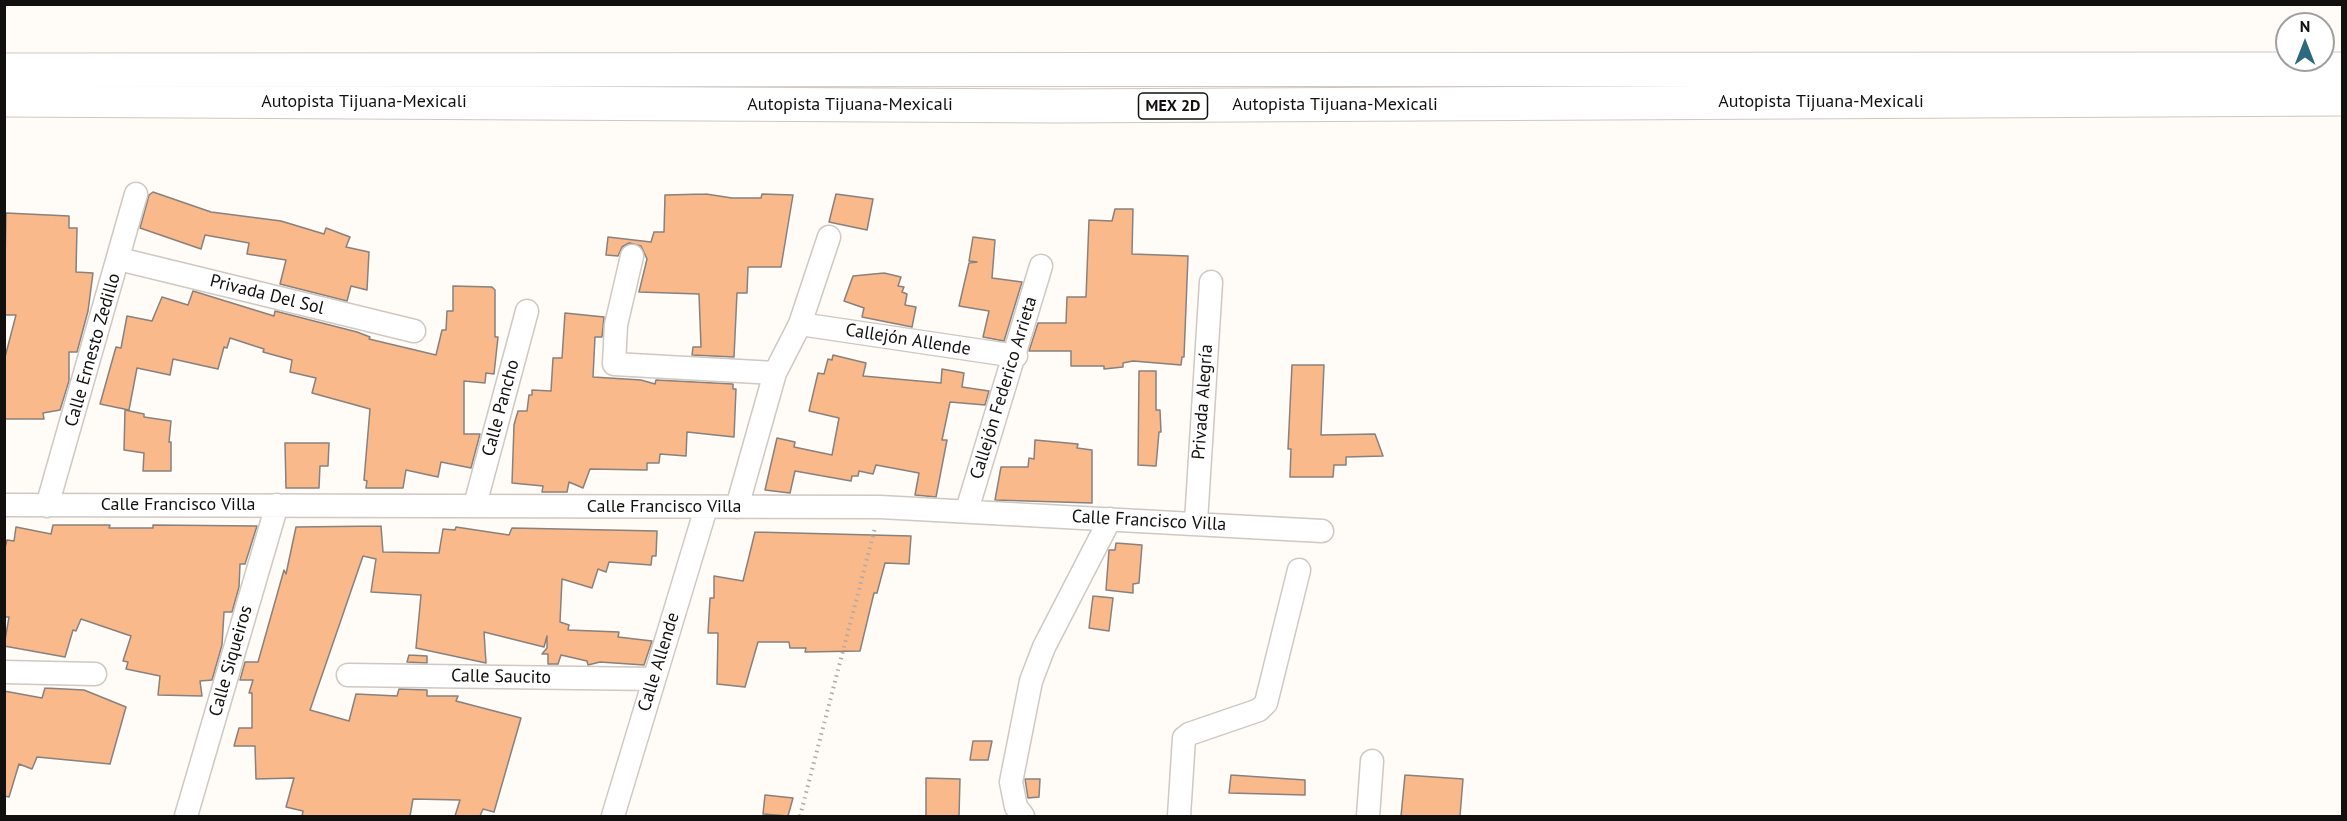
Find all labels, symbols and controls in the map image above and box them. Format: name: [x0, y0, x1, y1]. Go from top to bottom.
north arrow: [2275, 12, 2335, 72]
text: N: [2300, 16, 2310, 36]
street label: Autopista Tijuana-Mexicali: [261, 91, 467, 113]
street label: Autopista Tijuana-Mexicali: [1718, 91, 1924, 113]
road number: MEX 2D: [1138, 93, 1208, 119]
street label: Autopista Tijuana-Mexicali: [747, 94, 953, 116]
street label: Autopista Tijuana-Mexicali: [1232, 94, 1438, 116]
street label: Privada Del Sol: [208, 270, 326, 320]
street label: Calle Ernesto Zedillo: [61, 271, 125, 429]
street label: Callejón Federico Arrieta: [966, 294, 1042, 482]
street label: Callejón Allende: [844, 319, 972, 361]
street label: Privada Alegría: [1188, 344, 1218, 460]
street label: Calle Pancho: [478, 357, 524, 459]
street label: Calle Francisco Villa: [101, 494, 255, 516]
street label: Calle Francisco Villa: [587, 496, 741, 518]
street label: Calle Francisco Villa: [1071, 506, 1227, 536]
street label: Calle Siqueiros: [205, 603, 257, 719]
street label: Calle Allende: [634, 610, 684, 714]
street label: Calle Saucito: [451, 665, 551, 689]

